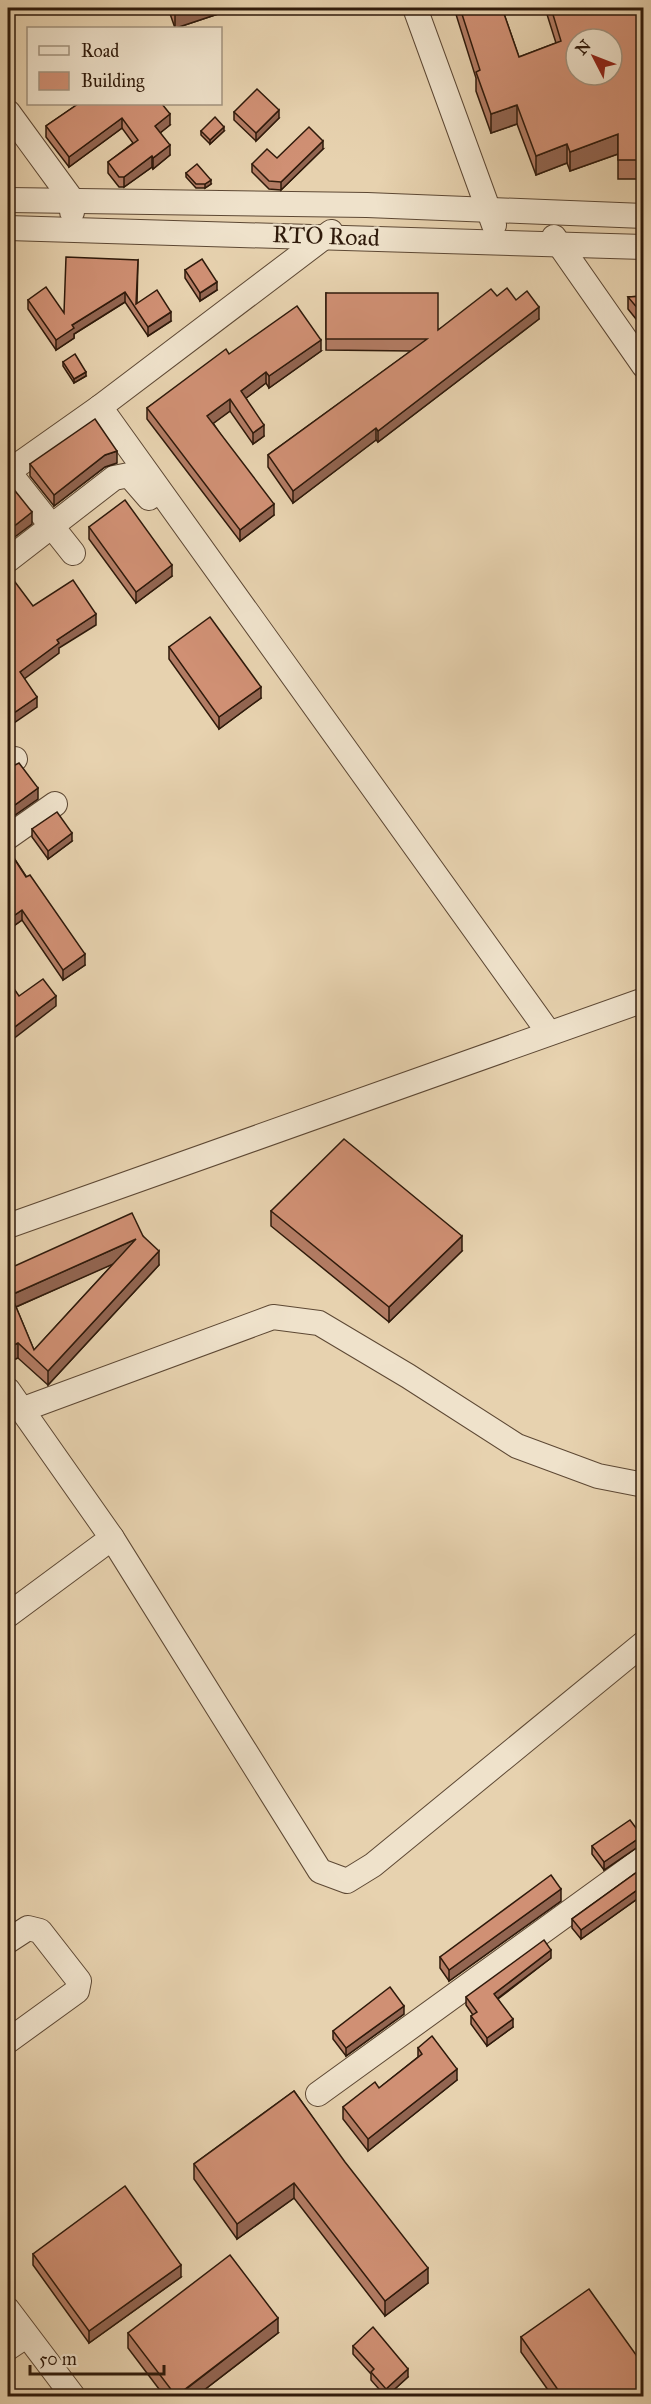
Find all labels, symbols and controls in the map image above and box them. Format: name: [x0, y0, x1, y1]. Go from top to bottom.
legend: [27, 27, 222, 105]
north arrow: [564, 27, 624, 87]
text: N: [572, 36, 595, 59]
text: Road: [81, 40, 119, 62]
text: Building: [81, 70, 145, 93]
street label: RTO Road: [272, 219, 380, 253]
scale bar: [30, 2338, 164, 2376]
text: 50 m: [39, 2348, 77, 2370]

